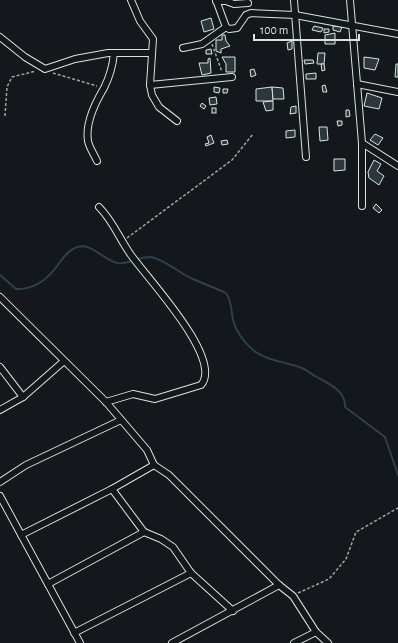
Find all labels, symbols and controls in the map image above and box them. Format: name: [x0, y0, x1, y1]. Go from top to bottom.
scale bar: [254, 16, 359, 42]
text: 100 m: [260, 24, 288, 36]

